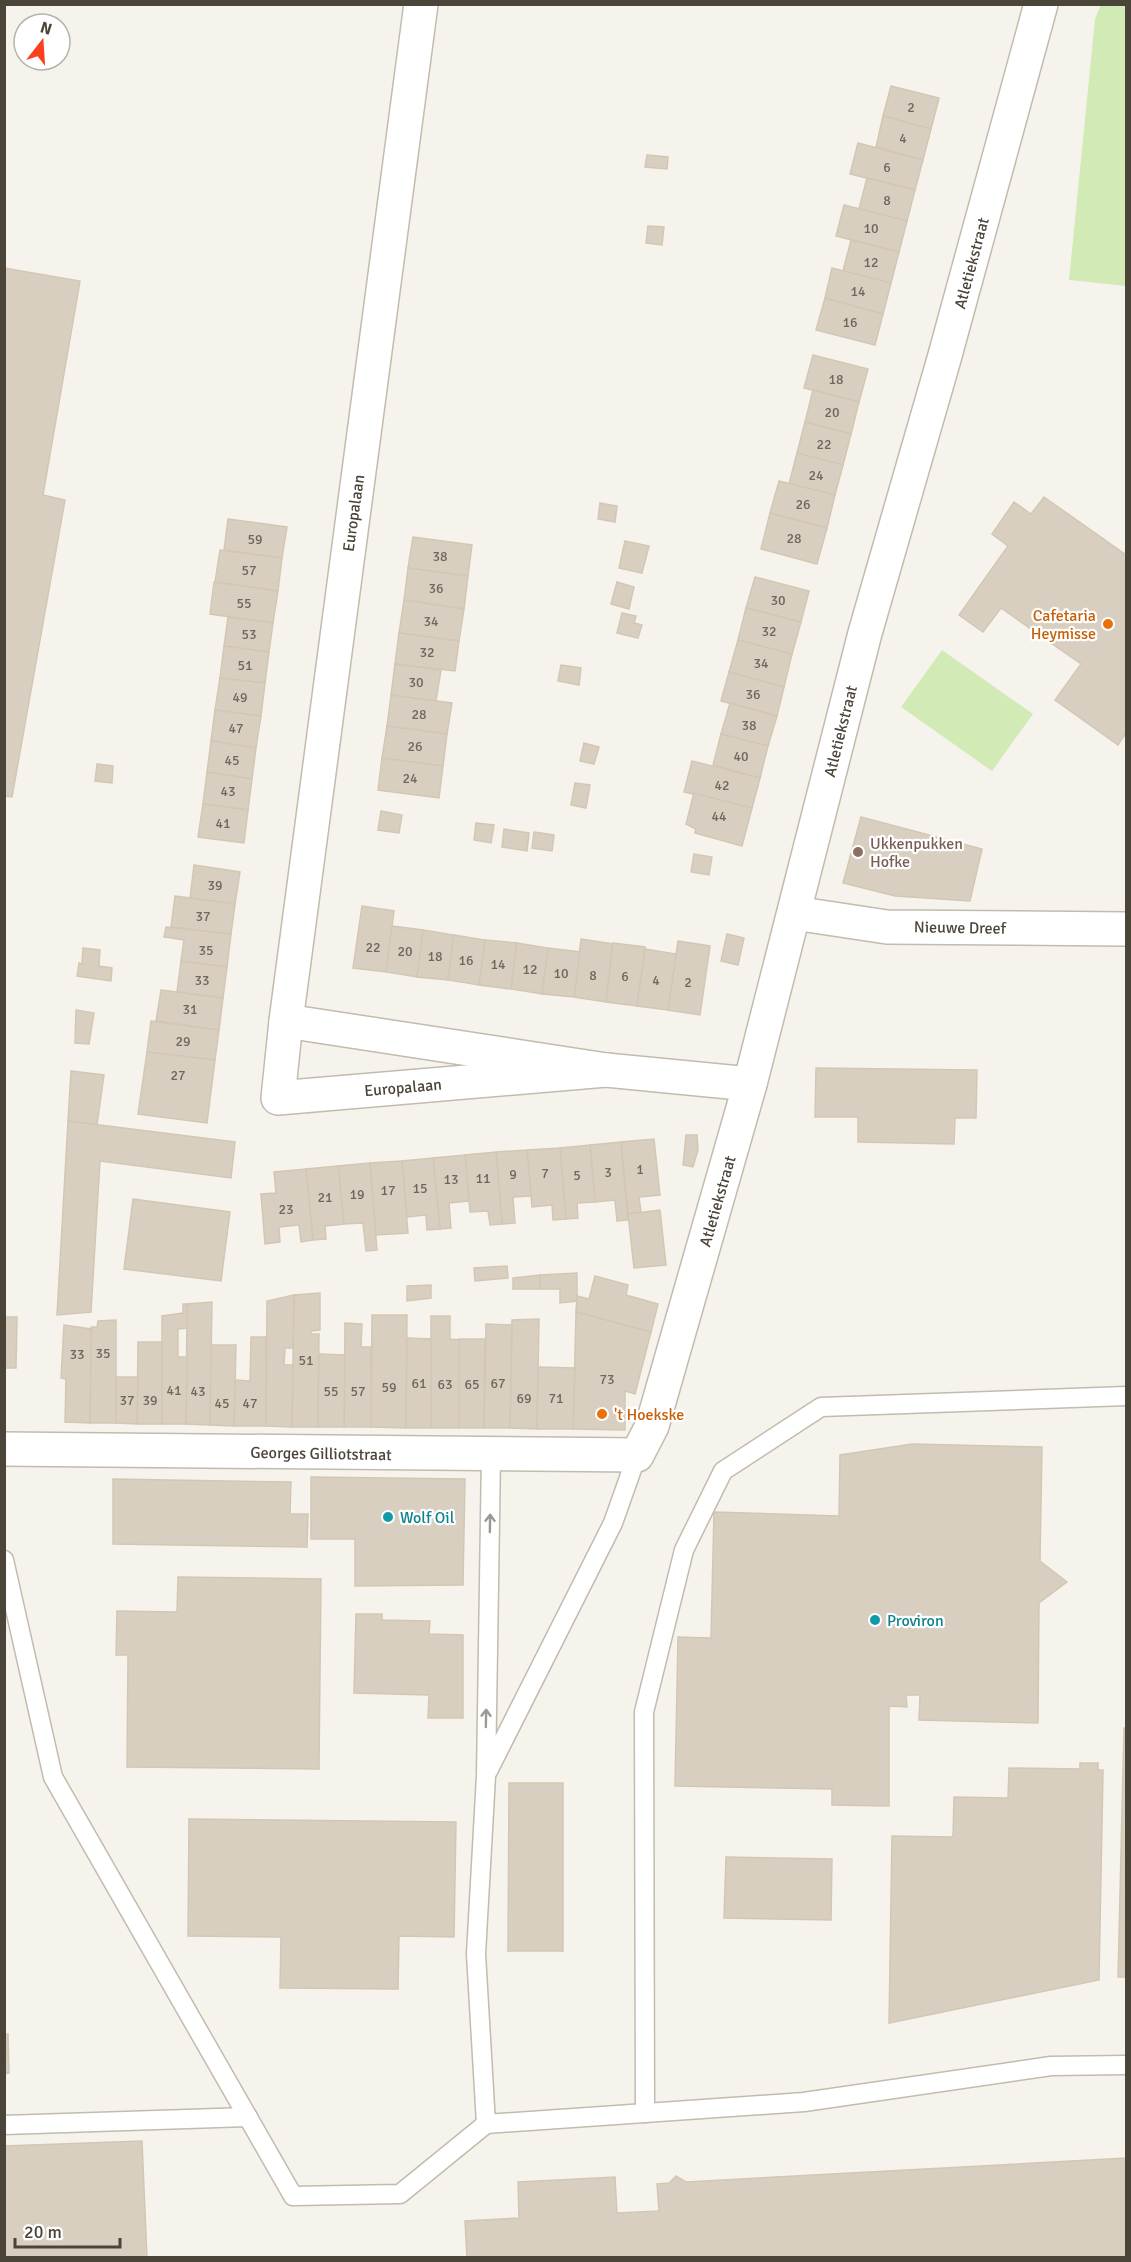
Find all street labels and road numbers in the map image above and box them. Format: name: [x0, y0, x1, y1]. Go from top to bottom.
street label: Atletiekstraat: [950, 215, 994, 311]
street label: Europalaan: [339, 473, 369, 553]
street label: Atletiekstraat: [820, 683, 862, 779]
street label: Nieuwe Dreef: [914, 917, 1007, 939]
street label: Europalaan: [363, 1075, 443, 1101]
street label: Atletiekstraat: [695, 1153, 741, 1249]
street label: Georges Gilliotstraat: [250, 1443, 392, 1465]

